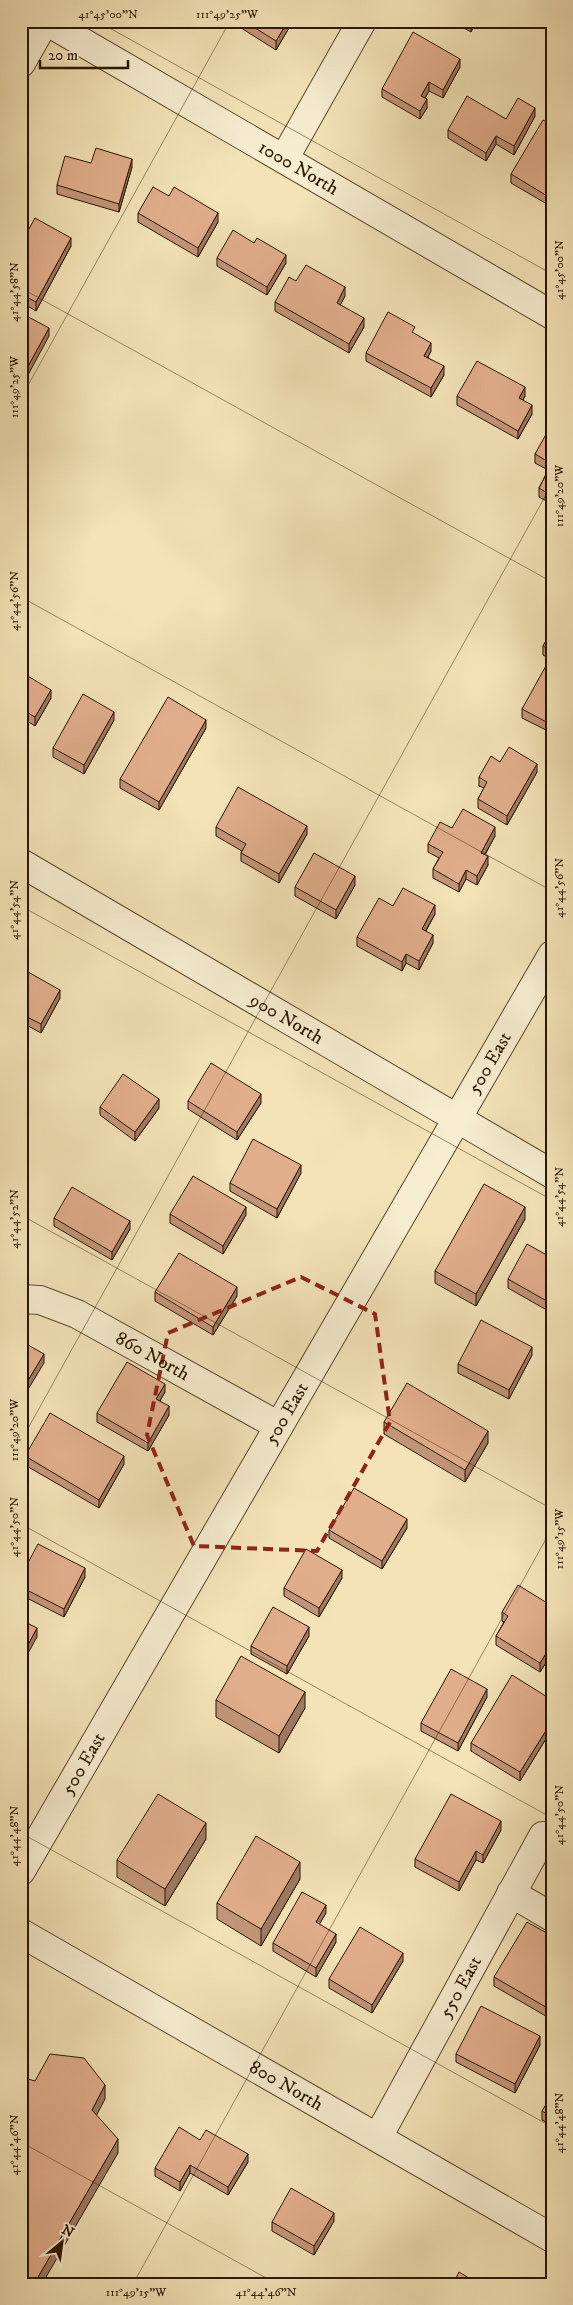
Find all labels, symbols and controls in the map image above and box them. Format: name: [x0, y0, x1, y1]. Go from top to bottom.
text: 41°45'00"N: [78, 7, 138, 22]
text: 111°49'25"W: [196, 7, 259, 22]
scale bar: [40, 38, 128, 70]
text: 20 m: [48, 46, 78, 65]
street label: 1000 North: [254, 135, 343, 200]
text: 41°45'00"N: [552, 240, 567, 300]
text: 41°44'58"N: [7, 262, 22, 322]
text: 111°49'25"W: [7, 355, 22, 418]
text: 111°49'20"W: [552, 464, 567, 527]
text: 41°44'56"N: [7, 571, 22, 631]
text: 41°44'56"N: [552, 858, 567, 918]
text: 41°44'54"N: [7, 880, 22, 940]
street label: 900 North: [245, 988, 328, 1049]
street label: 500 East: [462, 1028, 516, 1098]
text: 41°44'54"N: [552, 1167, 567, 1227]
text: 41°44'52"N: [7, 1189, 22, 1249]
street label: 860 North: [111, 1326, 194, 1386]
street label: 500 East: [259, 1378, 313, 1449]
text: 111°49'20"W: [7, 1398, 22, 1461]
text: 41°44'50"N: [7, 1497, 22, 1557]
text: 111°49'15"W: [552, 1508, 567, 1569]
street label: 500 East: [56, 1729, 110, 1799]
text: 41°44'50"N: [552, 1785, 567, 1845]
text: 41°44'48"N: [7, 1805, 22, 1866]
street label: 550 East: [434, 1952, 486, 2022]
street label: 800 North: [245, 2055, 327, 2116]
text: 41°44'48"N: [552, 2092, 567, 2153]
text: 41°44'46"N: [7, 2114, 22, 2176]
north arrow: [38, 2218, 88, 2268]
text: N: [58, 2221, 78, 2242]
text: 111°49'15"W: [106, 2285, 167, 2300]
text: 41°44'46"N: [235, 2285, 297, 2300]

